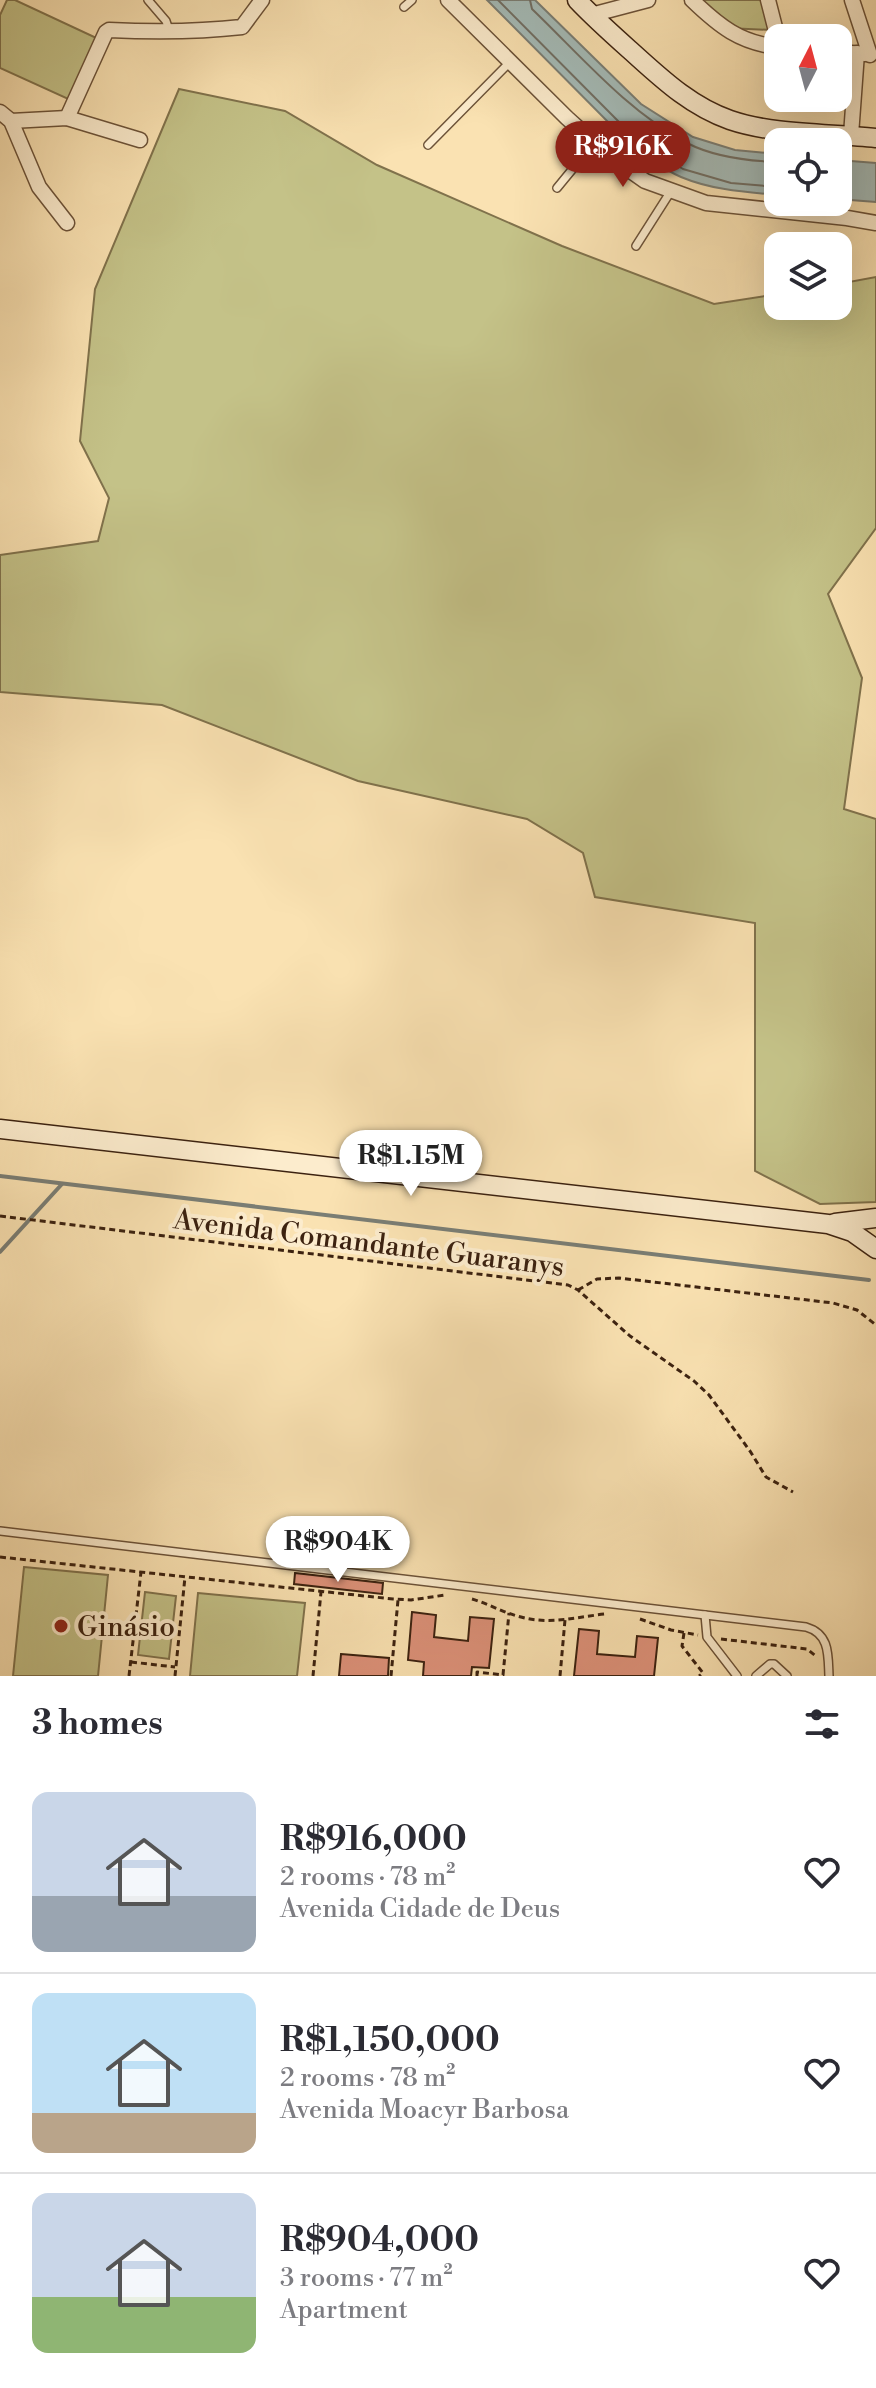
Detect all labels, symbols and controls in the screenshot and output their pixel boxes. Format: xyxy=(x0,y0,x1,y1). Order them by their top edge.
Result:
north arrow xyxy=(764,24,852,112)
map controls xyxy=(764,24,852,320)
pin: R$916K xyxy=(558,121,688,189)
button: locate xyxy=(764,128,852,216)
text: R$916K xyxy=(573,131,673,163)
button: layers xyxy=(764,232,852,320)
pin: R$1.15M xyxy=(337,1130,485,1198)
text: R$1.15M xyxy=(357,1140,465,1172)
street label: Avenida Comandante Guaranys xyxy=(171,1202,566,1285)
pin: R$904K xyxy=(273,1516,403,1584)
text: R$904K xyxy=(284,1526,392,1558)
place label: Ginásio xyxy=(77,1610,175,1645)
marker: Ginásio xyxy=(52,1617,70,1635)
icon: filters xyxy=(800,1702,844,1746)
text: 3 homes xyxy=(32,1703,163,1745)
text: R$916,000 xyxy=(280,1819,467,1861)
icon: home xyxy=(96,1824,192,1920)
icon: heart xyxy=(800,1850,844,1894)
text: 2 rooms · 78 m² xyxy=(280,1861,455,1893)
text: Avenida Cidade de Deus xyxy=(280,1893,560,1925)
text: R$1,150,000 xyxy=(280,2020,500,2062)
icon: home xyxy=(96,2025,192,2121)
icon: heart xyxy=(800,2051,844,2095)
text: 2 rooms · 78 m² xyxy=(280,2062,455,2094)
text: Avenida Moacyr Barbosa xyxy=(280,2094,569,2126)
text: R$904,000 xyxy=(280,2220,479,2262)
icon: home xyxy=(96,2225,192,2321)
icon: heart xyxy=(800,2251,844,2295)
text: 3 rooms · 77 m² xyxy=(280,2262,452,2294)
text: Apartment xyxy=(280,2294,408,2326)

